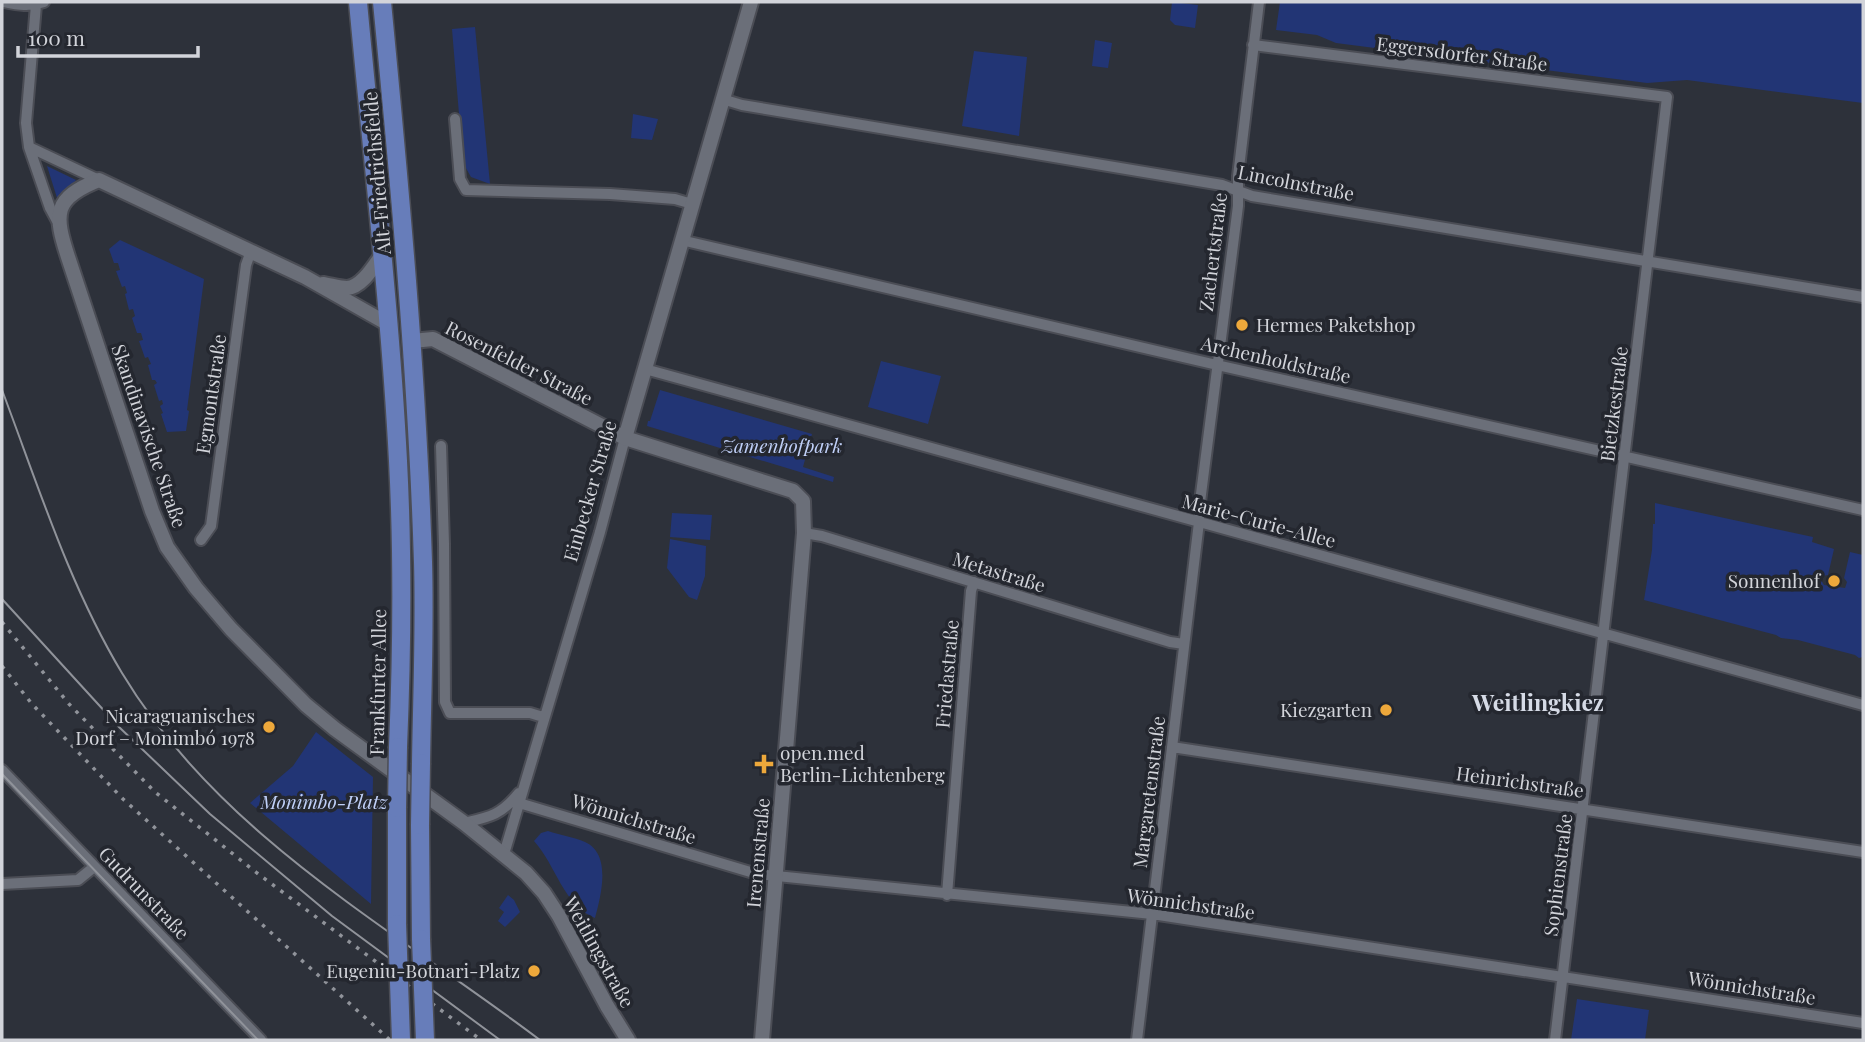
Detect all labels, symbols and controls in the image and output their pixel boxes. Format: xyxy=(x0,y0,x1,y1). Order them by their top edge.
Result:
scale bar xyxy=(18,14,198,58)
text: 100 m xyxy=(28,23,85,51)
street label: Eggersdorfer Straße xyxy=(1375,30,1549,76)
street label: Alt-Friedrichsfelde xyxy=(356,91,396,257)
street label: Lincolnstraße xyxy=(1236,158,1357,206)
street label: Zachertstraße xyxy=(1192,191,1232,313)
place label: Hermes Paketshop xyxy=(1256,311,1416,337)
street label: Rosenfelder Straße xyxy=(441,314,598,410)
marker: Hermes Paketshop xyxy=(1234,317,1250,333)
street label: Archenholdstraße xyxy=(1198,329,1354,389)
street label: Egmontstraße xyxy=(189,332,231,455)
street label: Skandinavische Straße xyxy=(106,341,194,531)
street label: Bietzkestraße xyxy=(1593,345,1633,463)
street label: Einbecker Straße xyxy=(556,417,622,564)
park label: Zamenhofpark xyxy=(721,432,842,458)
street label: Marie-Curie-Allee xyxy=(1180,487,1339,553)
street label: Metastraße xyxy=(950,545,1049,597)
place label: Sonnenhof xyxy=(1728,567,1822,593)
marker: Sonnenhof xyxy=(1826,573,1842,589)
street label: Frankfurter Allee xyxy=(363,608,391,756)
street label: Friedastraße xyxy=(928,619,964,729)
district label: Weitlingkiez xyxy=(1471,686,1604,717)
place label: Kiezgarten xyxy=(1280,696,1373,722)
place label: Nicaraguanisches Dorf – Monimbó 1978 xyxy=(75,702,255,750)
marker: Kiezgarten xyxy=(1378,702,1394,718)
street label: Margaretenstraße xyxy=(1126,714,1170,869)
marker: Nicaraguanisches Dorf – Monimbó 1978 xyxy=(261,719,277,735)
place label: open.med Berlin-Lichtenberg xyxy=(780,739,945,787)
marker: open.med Berlin-Lichtenberg xyxy=(754,754,774,774)
street label: Heinrichstraße xyxy=(1455,759,1586,803)
street label: Wönnichstraße xyxy=(568,786,700,849)
park label: Monimbo-Platz xyxy=(259,788,389,814)
street label: Irenenstraße xyxy=(739,797,775,909)
street label: Sophienstraße xyxy=(1537,812,1577,938)
street label: Gudrunstraße xyxy=(94,840,196,945)
street label: Wönnichstraße xyxy=(1125,881,1257,925)
street label: Weitlingstraße xyxy=(558,890,641,1012)
place label: Eugeniu-Botnari-Platz xyxy=(326,957,520,983)
marker: Eugeniu-Botnari-Platz xyxy=(526,963,542,979)
street label: Wönnichstraße xyxy=(1686,964,1818,1010)

